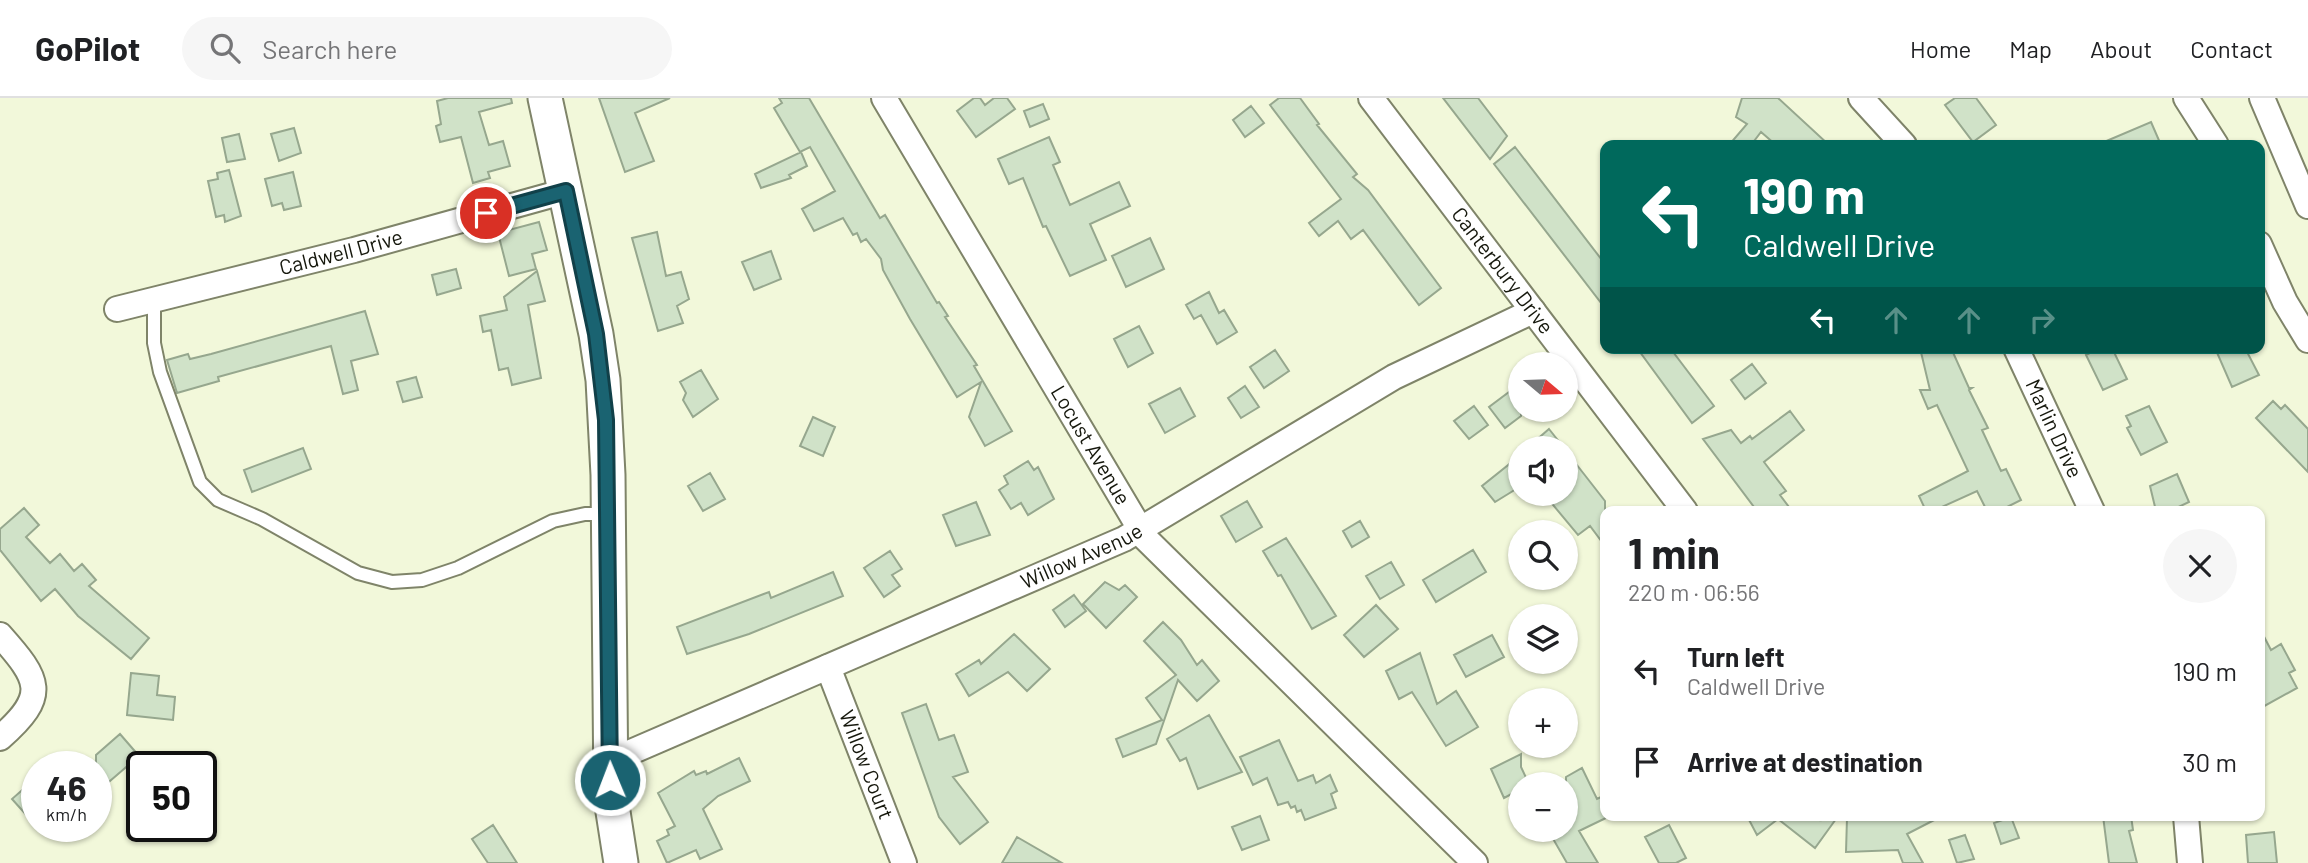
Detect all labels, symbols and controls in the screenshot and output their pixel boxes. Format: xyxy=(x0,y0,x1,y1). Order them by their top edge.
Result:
search box xyxy=(182,17,672,80)
text: GoPilot xyxy=(35,28,140,68)
icon: search xyxy=(206,29,244,67)
text: Search here xyxy=(262,33,397,64)
text: Home xyxy=(1910,34,1971,63)
text: Map xyxy=(2009,34,2052,63)
text: About xyxy=(2090,34,2152,63)
text: Contact xyxy=(2190,34,2273,63)
text: 190 m xyxy=(1743,165,1865,224)
icon: left xyxy=(1628,168,1719,259)
pin xyxy=(456,183,516,243)
icon: arrive xyxy=(467,194,505,232)
street label: Canterbury Drive xyxy=(1447,202,1560,338)
street label: Caldwell Drive xyxy=(276,223,405,279)
text: Caldwell Drive xyxy=(1743,225,1935,263)
icon: left xyxy=(1804,301,1842,339)
icon: ahead xyxy=(1877,301,1915,339)
icon: ahead xyxy=(1950,301,1988,339)
icon: right xyxy=(2023,301,2061,339)
north arrow xyxy=(1508,352,1578,422)
map controls xyxy=(1508,352,1578,842)
street label: Marlin Drive xyxy=(2021,375,2089,481)
street label: Locust Avenue xyxy=(1047,380,1137,509)
button: sound xyxy=(1508,436,1578,506)
street label: Willow Avenue xyxy=(1016,517,1146,593)
button: search xyxy=(1508,520,1578,590)
text: 1 min xyxy=(1628,527,1720,577)
button: close xyxy=(2163,529,2237,603)
text: 220 m · 06:56 xyxy=(1628,578,1760,606)
button: layers xyxy=(1508,604,1578,674)
text: Turn left xyxy=(1687,641,1785,672)
icon: left xyxy=(1628,652,1666,690)
text: 190 m xyxy=(2173,655,2237,686)
text: Caldwell Drive xyxy=(1687,672,1825,700)
button: + xyxy=(1508,688,1578,758)
street label: Willow Court xyxy=(835,706,900,822)
position arrow xyxy=(573,743,647,817)
icon: arrive xyxy=(1628,743,1666,781)
text: Arrive at destination xyxy=(1687,746,1923,777)
text: 30 m xyxy=(2182,746,2237,777)
speed limit sign: 50 xyxy=(126,751,217,842)
text: 46 xyxy=(47,766,86,808)
button: − xyxy=(1508,772,1578,842)
text: km/h xyxy=(46,803,87,825)

